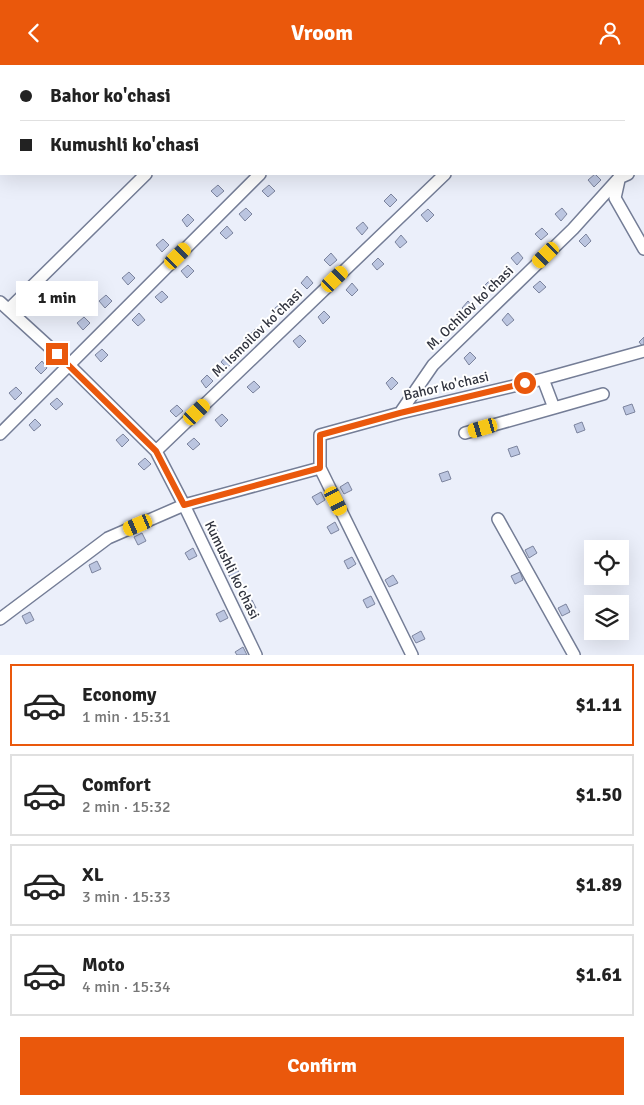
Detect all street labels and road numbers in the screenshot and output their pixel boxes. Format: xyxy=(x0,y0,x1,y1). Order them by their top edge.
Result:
street label: M. Ochilov ko'chasi xyxy=(423,262,517,354)
street label: M. Ismoilov ko'chasi xyxy=(208,285,306,381)
street label: Bahor ko'chasi xyxy=(402,368,490,404)
street label: Kumushli ko'chasi xyxy=(201,518,263,622)

